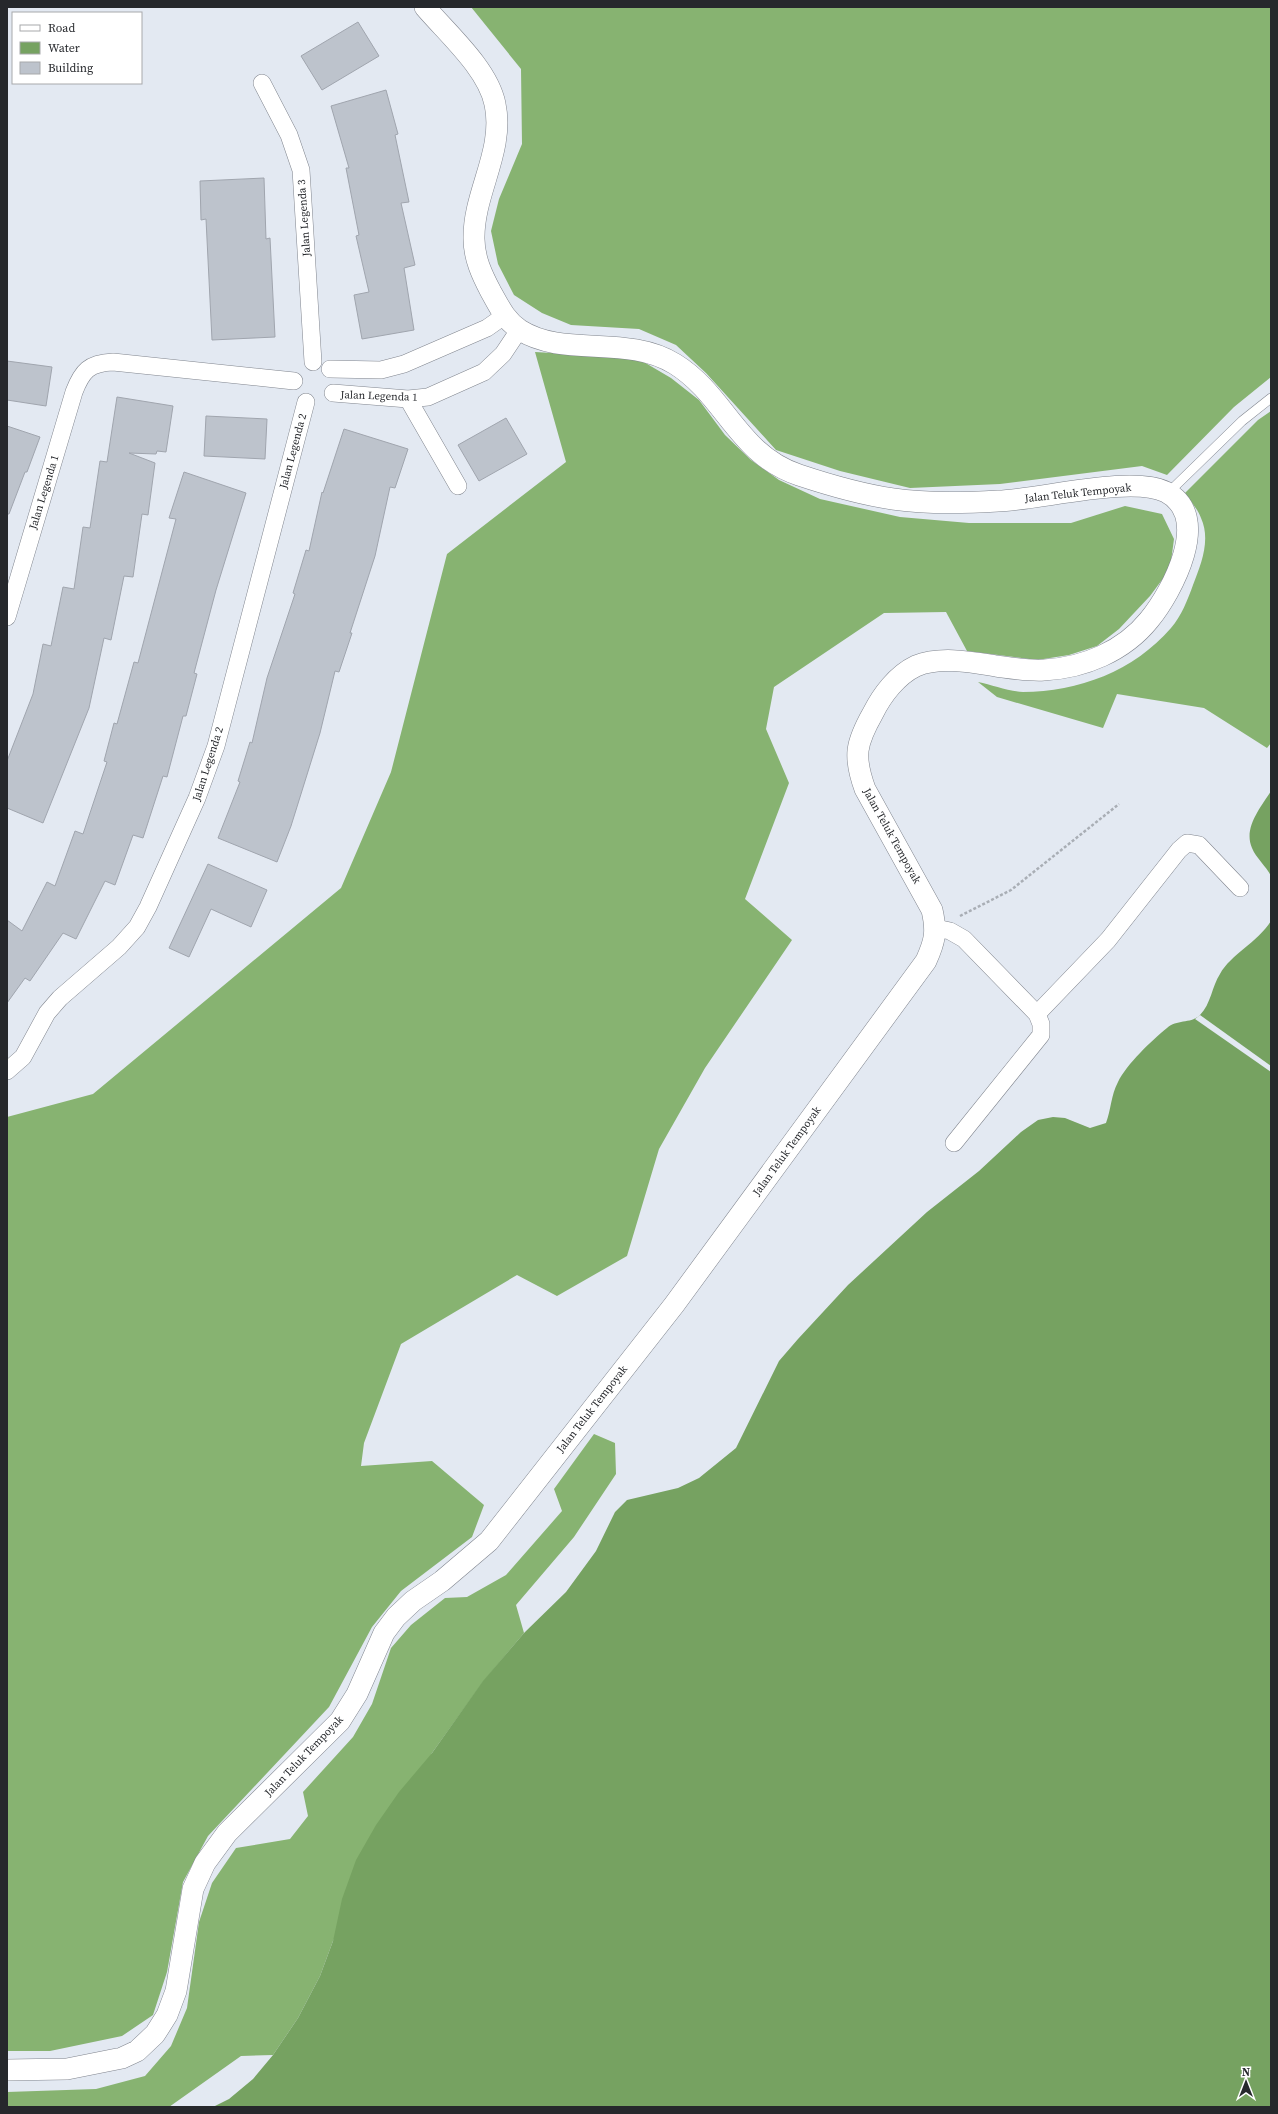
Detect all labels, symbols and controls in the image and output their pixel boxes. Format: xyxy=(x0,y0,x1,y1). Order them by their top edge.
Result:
legend xyxy=(12,12,142,84)
text: Road xyxy=(48,20,75,36)
text: Water xyxy=(48,40,80,56)
text: Building xyxy=(48,60,93,76)
street label: Jalan Legenda 3 xyxy=(294,178,314,258)
street label: Jalan Legenda 1 xyxy=(339,387,418,405)
street label: Jalan Legenda 2 xyxy=(276,411,310,491)
street label: Jalan Legenda 1 xyxy=(25,453,62,532)
street label: Jalan Teluk Tempoyak xyxy=(1023,480,1133,506)
street label: Jalan Legenda 2 xyxy=(189,725,227,804)
street label: Jalan Teluk Tempoyak xyxy=(859,785,925,887)
street label: Jalan Teluk Tempoyak xyxy=(749,1102,825,1200)
street label: Jalan Teluk Tempoyak xyxy=(553,1361,631,1457)
street label: Jalan Teluk Tempoyak xyxy=(261,1712,347,1800)
north arrow xyxy=(1226,2062,1266,2102)
text: N xyxy=(1242,2065,1250,2080)

